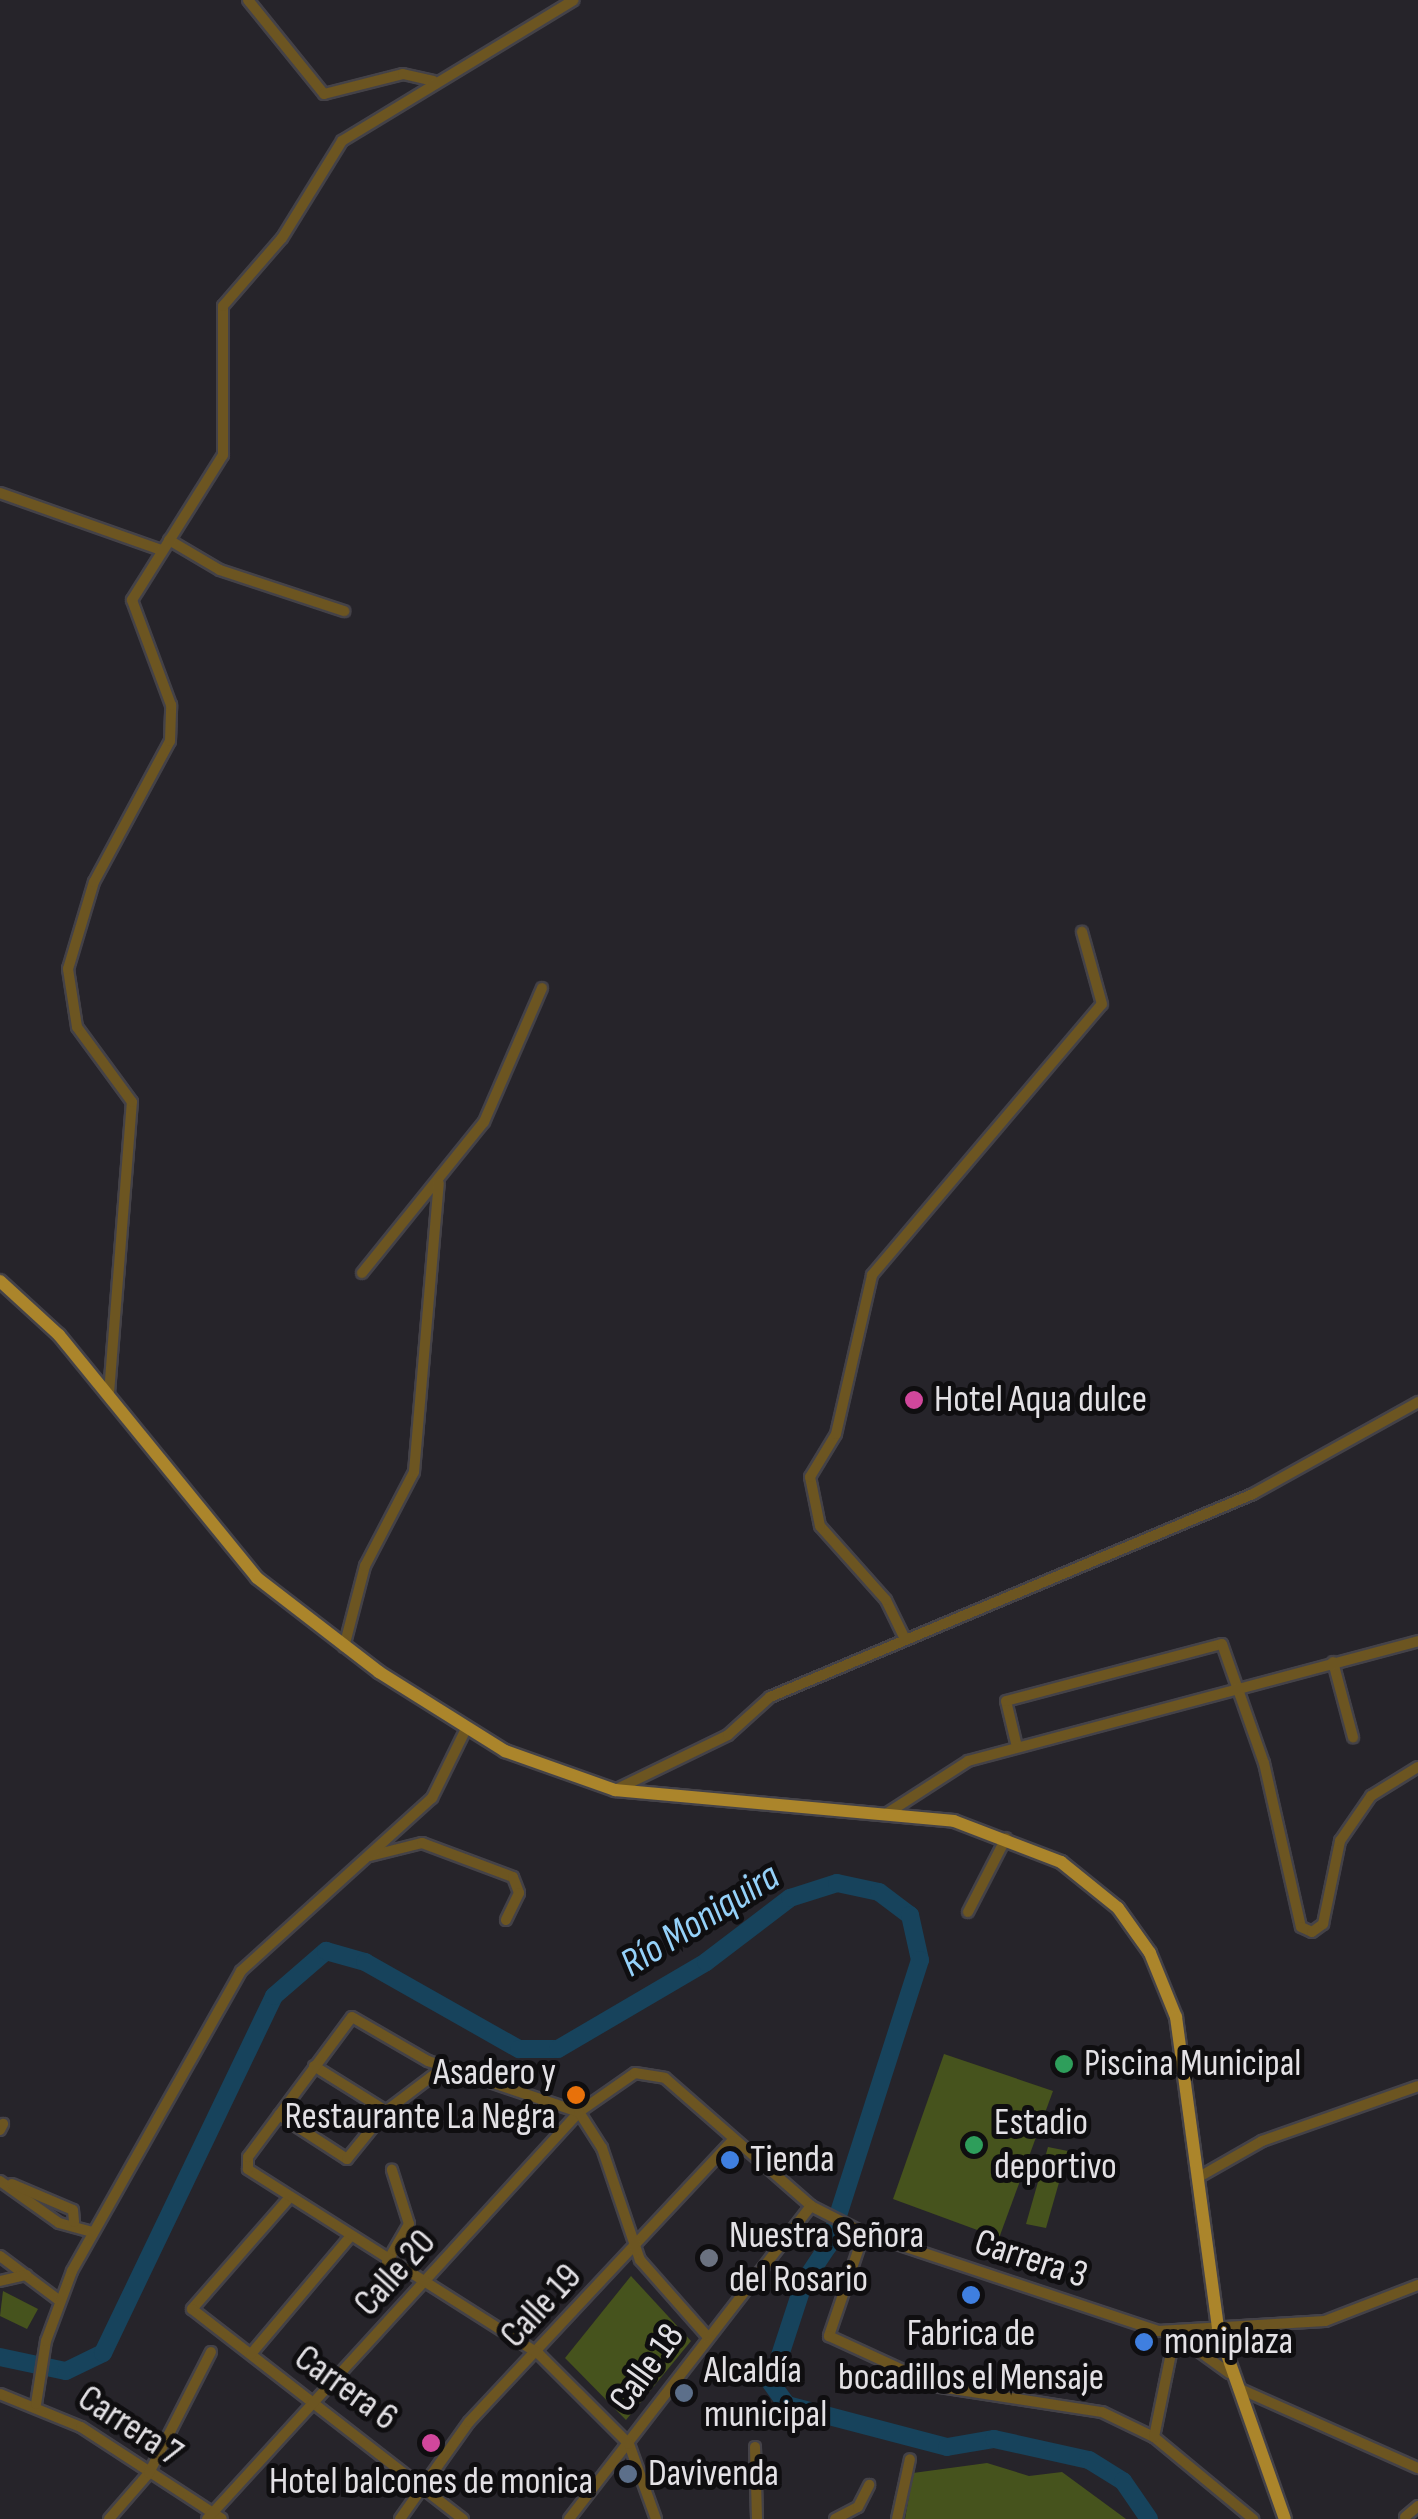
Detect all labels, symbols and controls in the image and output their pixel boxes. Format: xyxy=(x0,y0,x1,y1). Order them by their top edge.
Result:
place label: Hotel Aqua dulce xyxy=(934,1377,1147,1423)
marker: Hotel Aqua dulce xyxy=(903,1389,925,1411)
water label: Río Moniquira xyxy=(612,1852,788,1988)
place label: Piscina Municipal xyxy=(1084,2041,1301,2087)
place label: Asadero y Restaurante La Negra xyxy=(285,2050,556,2140)
marker: Piscina Municipal xyxy=(1053,2053,1075,2075)
marker: Asadero y Restaurante La Negra xyxy=(565,2084,587,2106)
place label: Estadio deportivo xyxy=(994,2100,1117,2190)
marker: Estadio deportivo xyxy=(963,2134,985,2156)
place label: Tienda xyxy=(750,2137,835,2183)
marker: Tienda xyxy=(719,2149,741,2171)
place label: Nuestra Señora del Rosario xyxy=(729,2213,924,2302)
street label: Carrera 3 xyxy=(969,2219,1093,2299)
street label: Calle 20 xyxy=(344,2220,446,2326)
marker: Nuestra Señora del Rosario xyxy=(698,2247,720,2269)
street label: Calle 19 xyxy=(491,2255,591,2357)
marker: Fabrica de bocadillos el Mensaje xyxy=(960,2284,982,2306)
place label: Fabrica de bocadillos el Mensaje xyxy=(838,2311,1104,2400)
street label: Calle 18 xyxy=(600,2315,694,2421)
place label: moniplaza xyxy=(1164,2319,1293,2365)
marker: moniplaza xyxy=(1133,2331,1155,2353)
street label: Carrera 6 xyxy=(285,2335,407,2441)
place label: Alcaldía municipal xyxy=(704,2348,827,2438)
street label: Carrera 7 xyxy=(69,2376,191,2476)
marker: Alcaldía municipal xyxy=(673,2382,695,2404)
marker: Hotel balcones de monica xyxy=(420,2432,442,2454)
place label: Davivenda xyxy=(648,2451,779,2497)
place label: Hotel balcones de monica xyxy=(269,2459,593,2505)
marker: Davivenda xyxy=(617,2463,639,2485)

